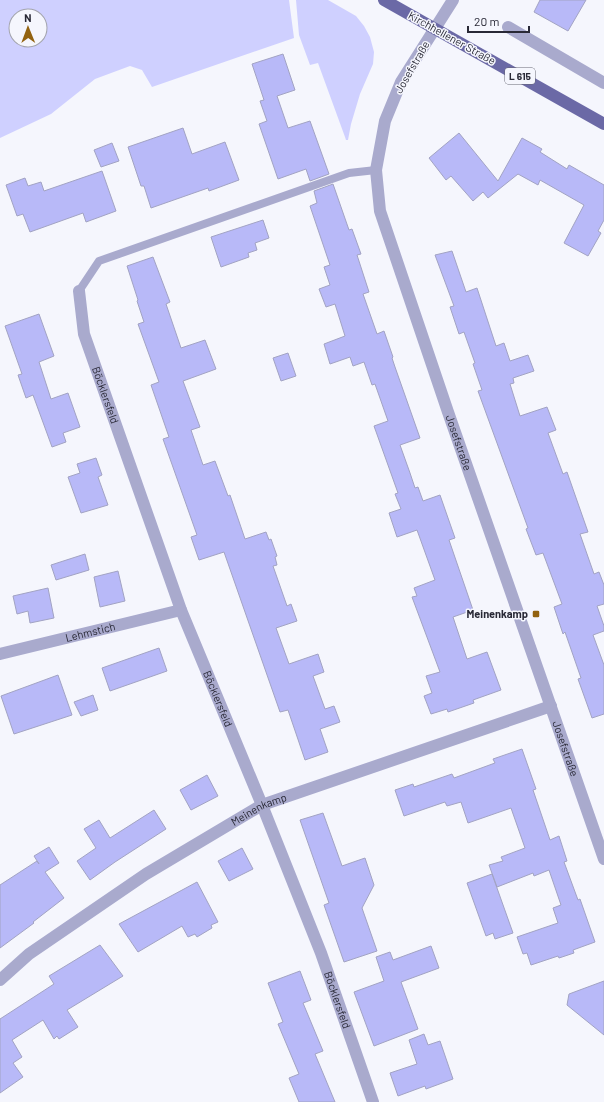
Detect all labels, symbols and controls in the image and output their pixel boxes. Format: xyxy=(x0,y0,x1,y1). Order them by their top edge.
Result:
north arrow xyxy=(8,8,48,48)
street label: Kirchhellener Straße xyxy=(406,8,498,67)
scale bar xyxy=(468,8,529,34)
text: N xyxy=(24,11,32,24)
text: 20 m xyxy=(474,14,500,28)
street label: Josefstraße xyxy=(391,38,432,95)
road number: L 615 xyxy=(505,68,535,84)
street label: Böcklersfeld xyxy=(90,365,122,425)
street label: Josefstraße xyxy=(443,413,475,472)
place label: Meinenkamp xyxy=(466,607,528,620)
marker: Meinenkamp xyxy=(531,609,541,619)
street label: Lehmstich xyxy=(64,619,117,644)
street label: Böcklersfeld xyxy=(201,669,236,729)
street label: Josefstraße xyxy=(550,719,582,778)
street label: Meinenkamp xyxy=(228,790,288,828)
street label: Böcklersfeld xyxy=(322,969,354,1030)

